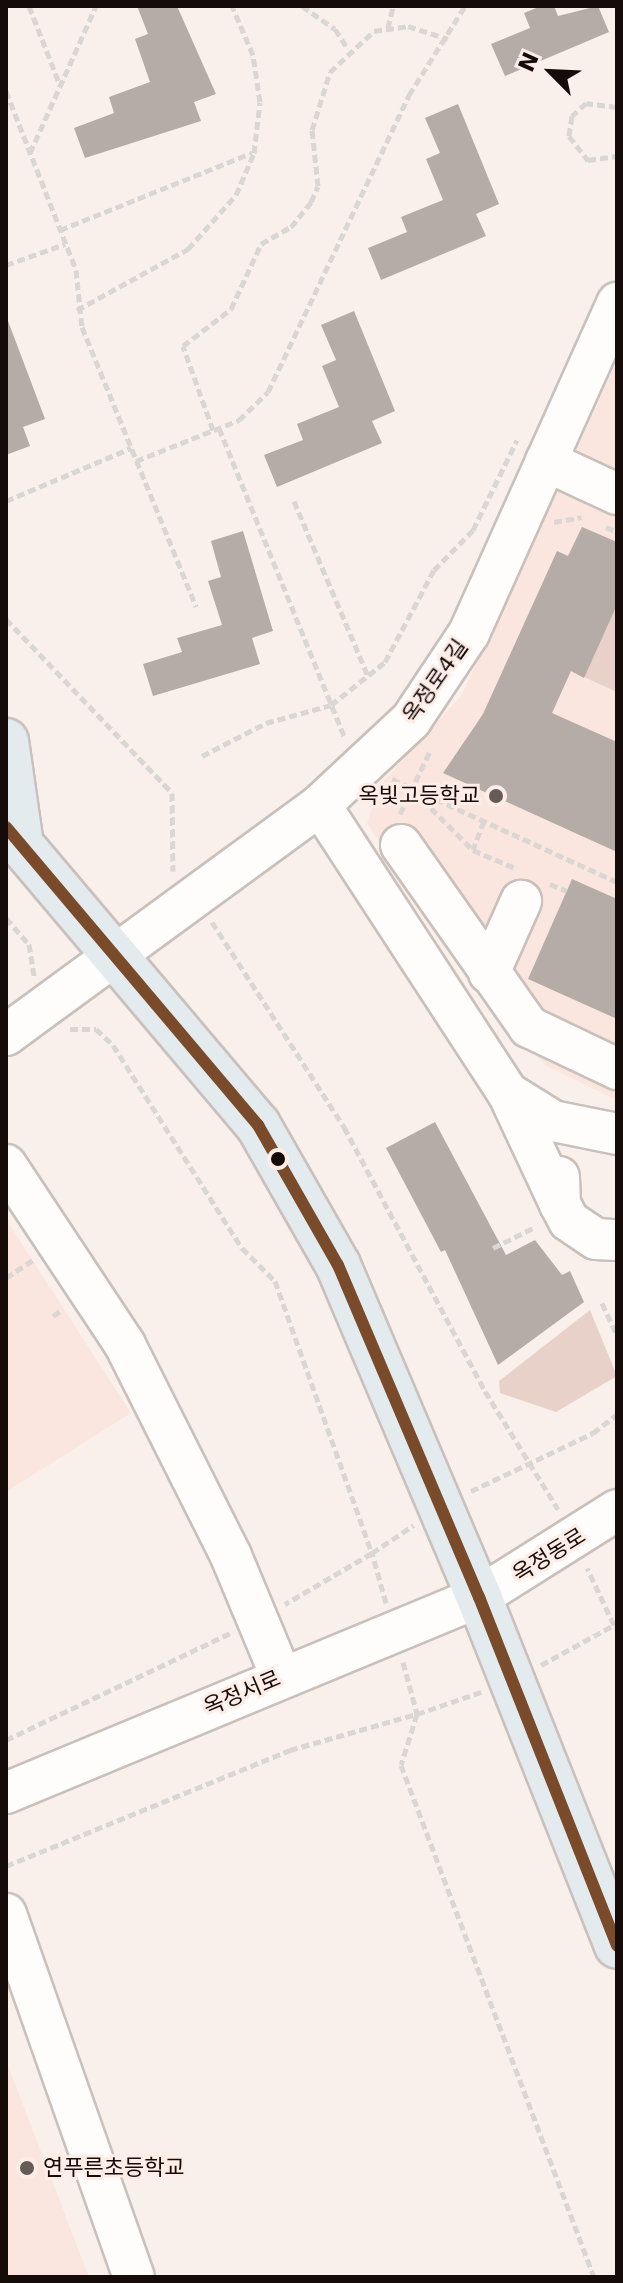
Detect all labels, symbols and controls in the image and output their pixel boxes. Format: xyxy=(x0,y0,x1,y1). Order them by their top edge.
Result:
north arrow xyxy=(511,32,591,112)
text: N xyxy=(513,49,544,76)
street label: 옥정로4길 xyxy=(397,635,473,727)
place label: 옥빛고등학교 xyxy=(359,783,480,809)
marker: 옥빛고등학교 xyxy=(487,787,505,805)
unlabelled marker xyxy=(270,1151,286,1167)
street label: 옥정동로 xyxy=(508,1522,590,1588)
street label: 옥정서로 xyxy=(200,1665,284,1721)
place label: 연푸른초등학교 xyxy=(43,2155,185,2181)
marker: 연푸른초등학교 xyxy=(18,2159,36,2177)

